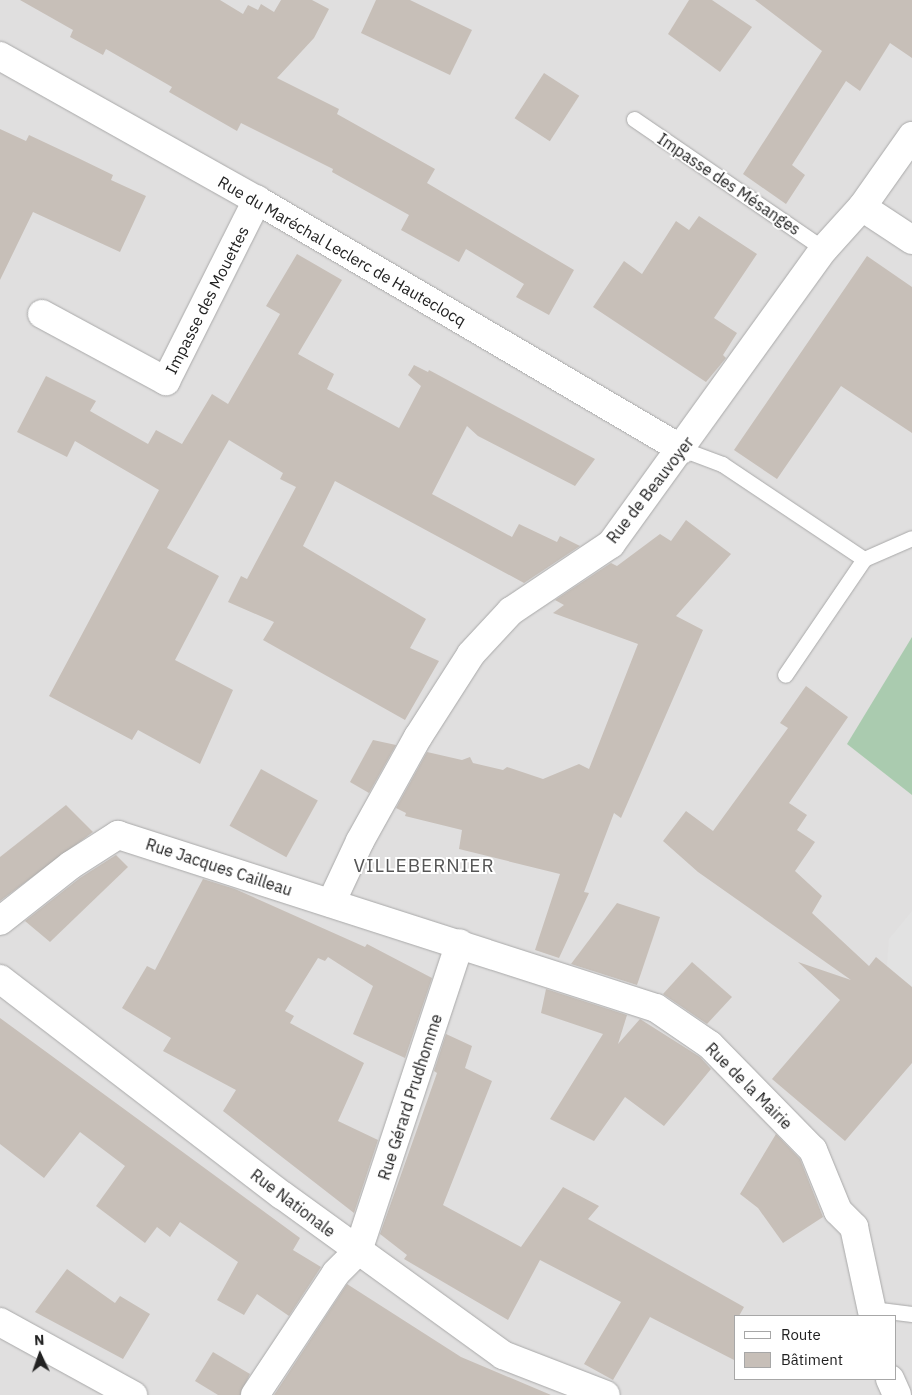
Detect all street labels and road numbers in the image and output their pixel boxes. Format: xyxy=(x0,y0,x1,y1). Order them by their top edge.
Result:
street label: Impasse des Mésanges xyxy=(654,129,804,239)
street label: Rue du Maréchal Leclerc de Hauteclocq xyxy=(215,172,469,330)
street label: Impasse des Mouettes xyxy=(161,223,253,377)
street label: Rue de Beauvoyer xyxy=(602,433,698,547)
street label: Rue Jacques Cailleau xyxy=(143,834,295,900)
street label: Rue Gérard Prudhomme xyxy=(374,1012,446,1182)
street label: Rue de la Mairie xyxy=(702,1039,796,1133)
street label: Rue Nationale xyxy=(247,1165,339,1241)

